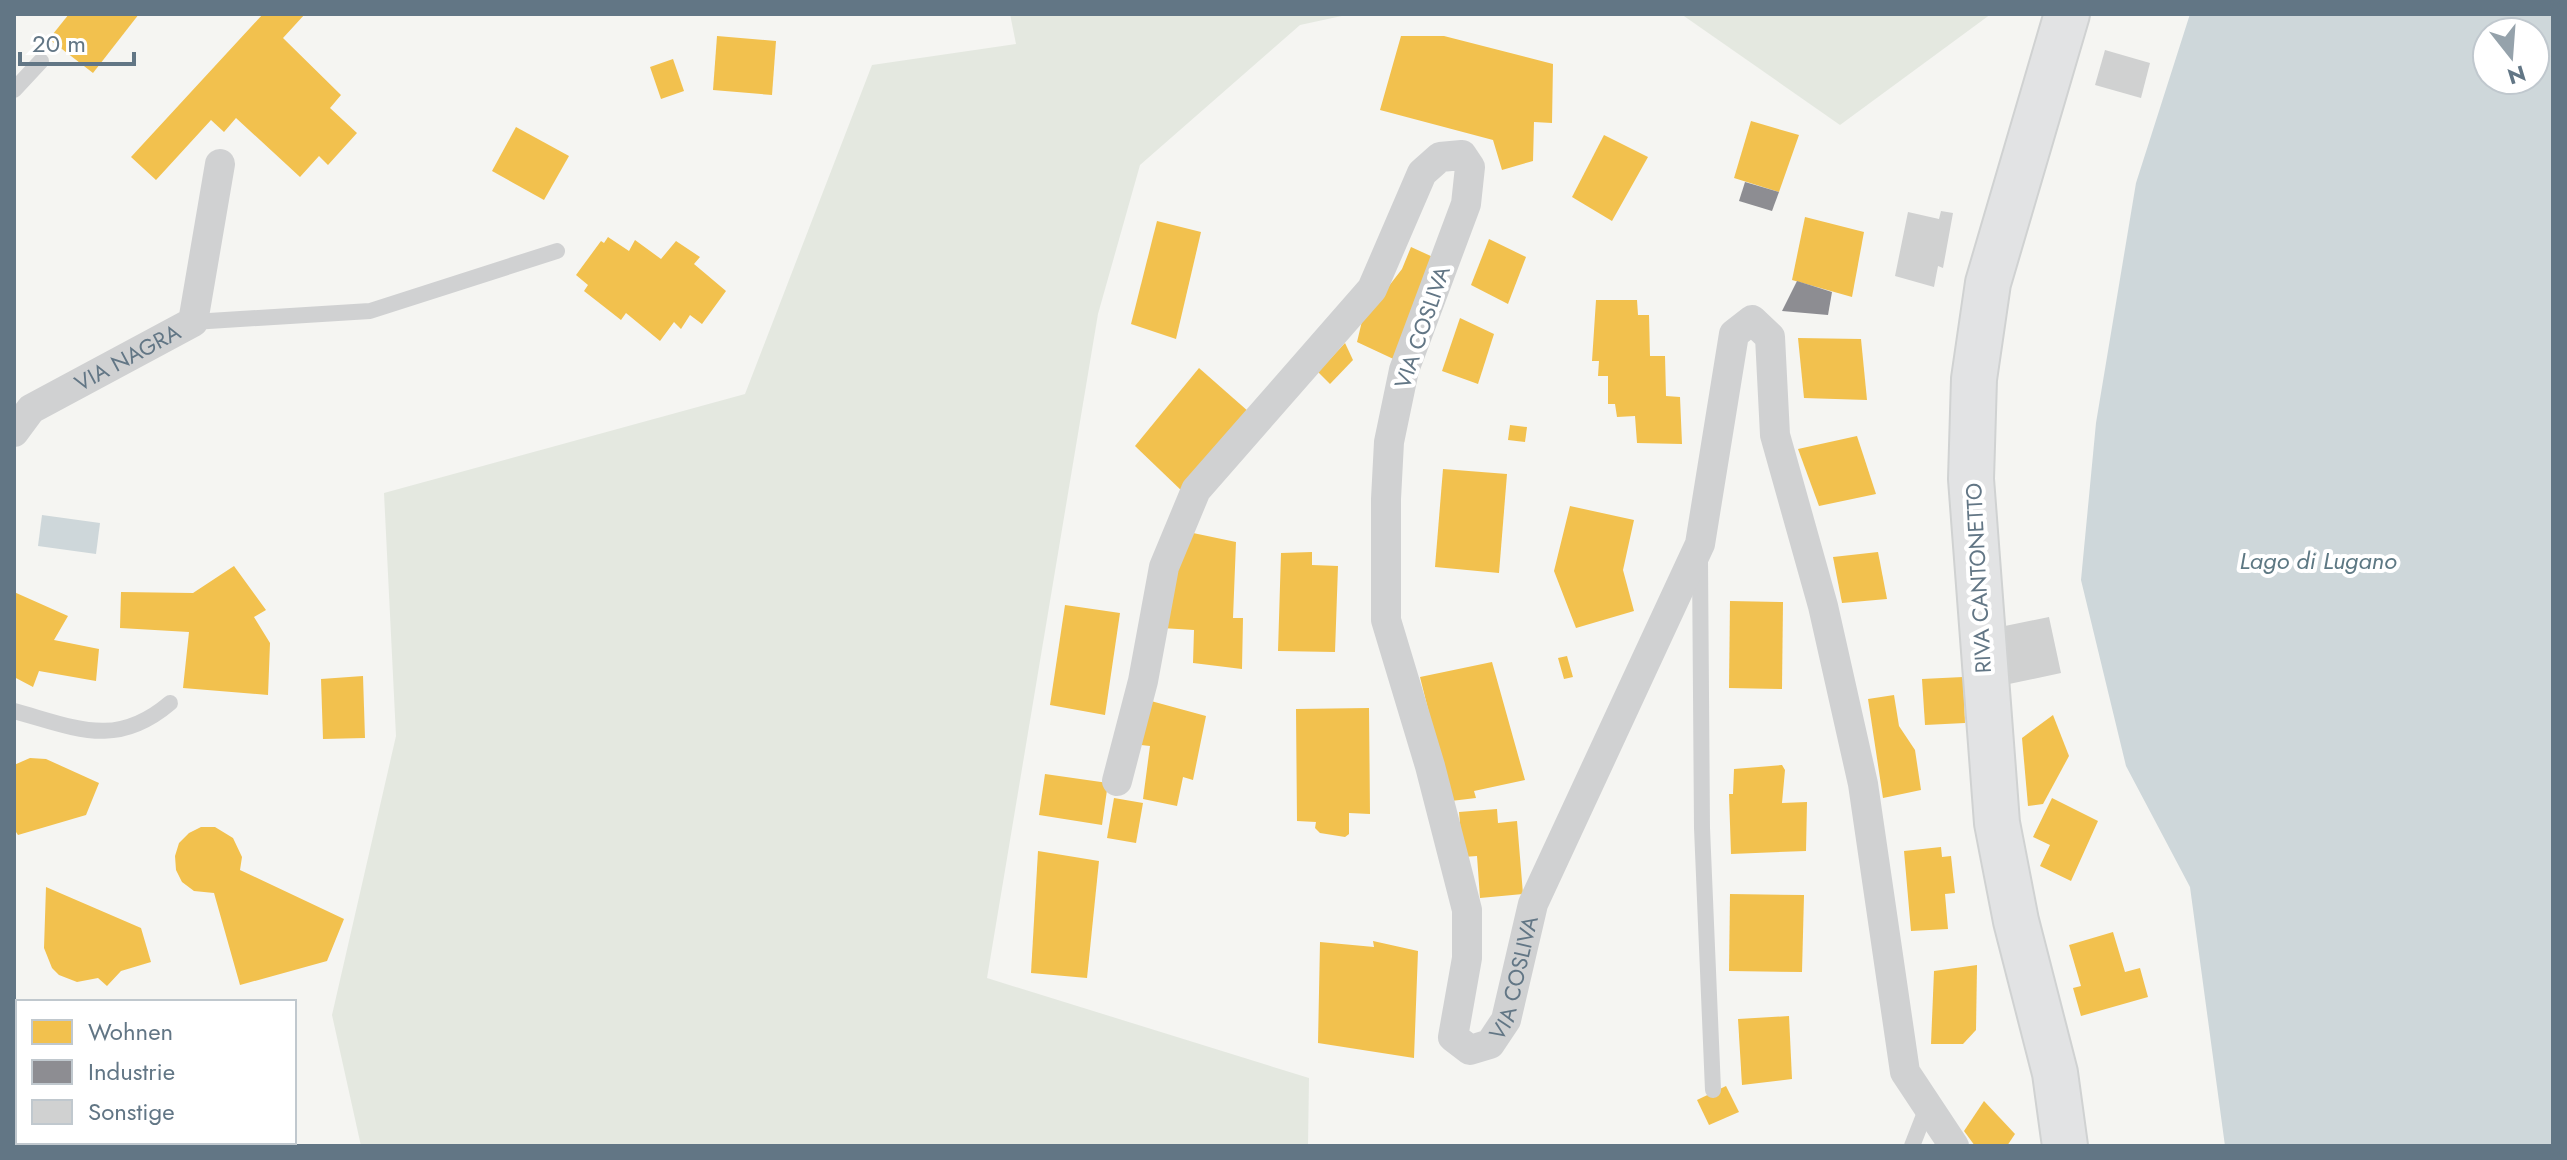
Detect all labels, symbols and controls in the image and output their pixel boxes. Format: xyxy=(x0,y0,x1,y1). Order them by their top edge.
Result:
scale bar xyxy=(20,16,134,66)
north arrow xyxy=(2471,16,2551,96)
text: 20 m xyxy=(32,26,86,61)
text: N xyxy=(2504,57,2530,93)
street label: VIA COSLIVA xyxy=(1386,261,1458,393)
street label: VIA NAGRA xyxy=(69,315,186,399)
street label: RIVA CANTONETTO xyxy=(1957,482,1999,674)
water label: Lago di Lugano xyxy=(2239,543,2397,578)
street label: VIA COSLIVA xyxy=(1481,912,1546,1046)
legend xyxy=(16,1000,296,1144)
text: Wohnen xyxy=(88,1014,173,1049)
text: Industrie xyxy=(88,1054,175,1089)
text: Sonstige xyxy=(88,1094,175,1129)

